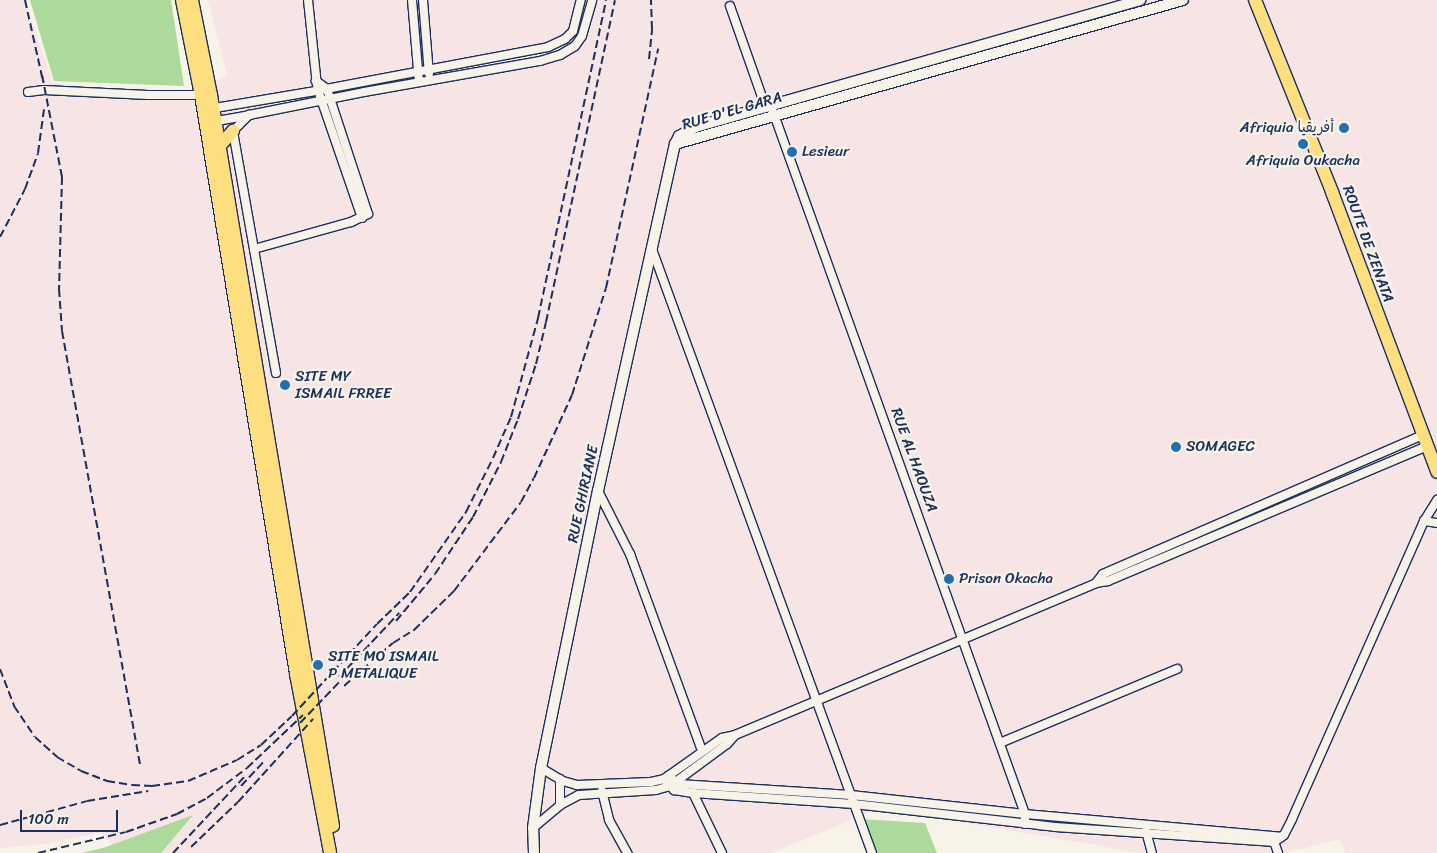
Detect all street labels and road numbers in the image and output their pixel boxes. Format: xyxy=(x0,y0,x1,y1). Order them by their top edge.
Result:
street label: RUE D'EL GARA xyxy=(680,88,784,134)
street label: ROUTE DE ZENATA xyxy=(1339,184,1397,304)
street label: RUE AL HAOUZA xyxy=(887,405,941,515)
street label: RUE GHIRIANE xyxy=(564,444,602,544)

